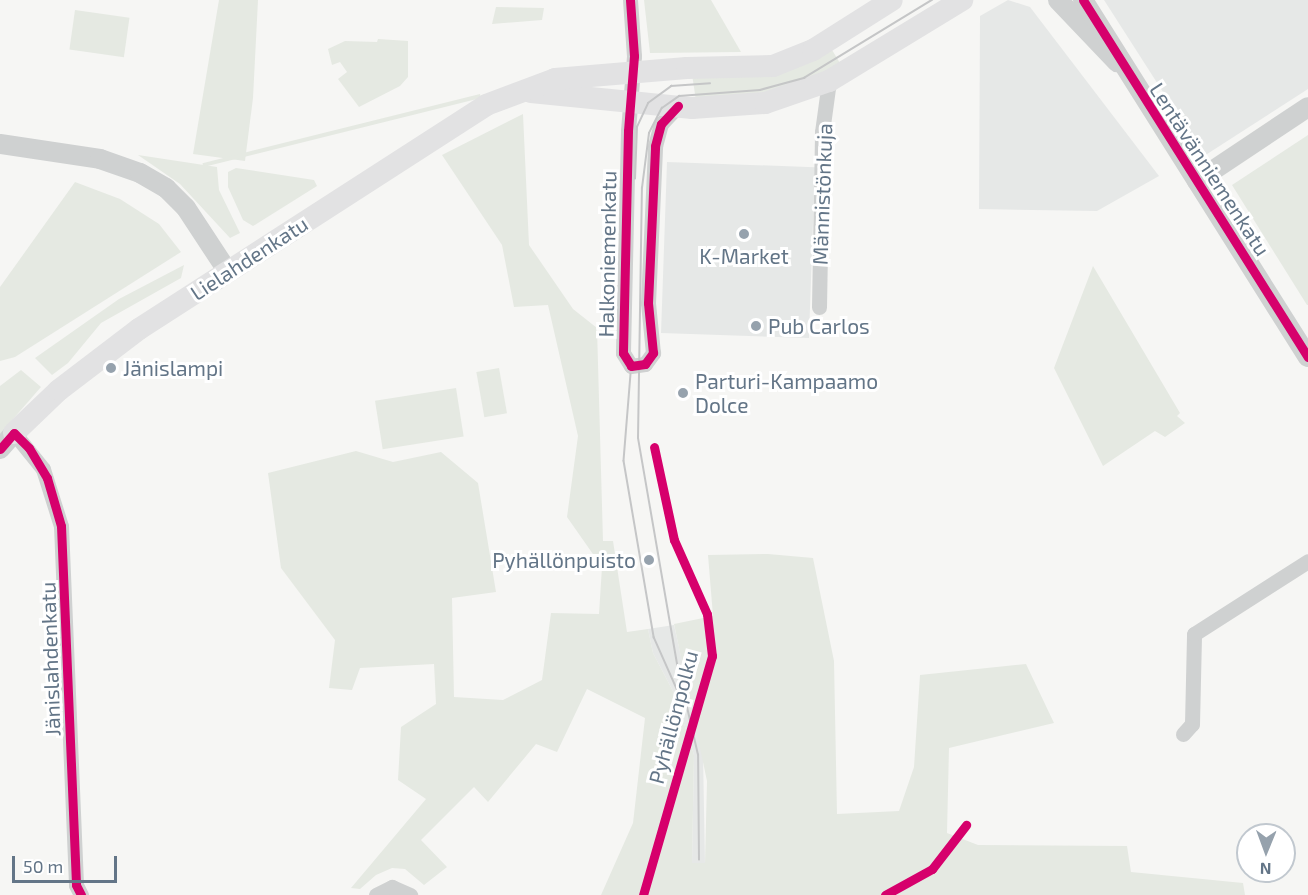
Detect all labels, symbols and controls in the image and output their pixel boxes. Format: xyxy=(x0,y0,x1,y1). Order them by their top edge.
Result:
street label: Lentävänniemenkatu xyxy=(1145,78,1275,260)
street label: Männistönkuja xyxy=(807,123,837,265)
street label: Halkoniemenkatu xyxy=(593,170,621,338)
street label: Lielahdenkatu xyxy=(186,211,312,305)
marker: K-Market xyxy=(737,227,751,241)
place label: K-Market xyxy=(699,243,789,269)
place label: Pub Carlos xyxy=(768,313,870,339)
marker: Pub Carlos xyxy=(749,319,763,333)
place label: Jänislampi xyxy=(123,355,223,381)
marker: Jänislampi xyxy=(104,361,118,375)
place label: Parturi-Kampaamo Dolce xyxy=(695,368,878,418)
marker: Parturi-Kampaamo Dolce xyxy=(676,386,690,400)
place label: Pyhällönpuisto xyxy=(492,547,636,573)
marker: Pyhällönpuisto xyxy=(640,551,658,569)
street label: Jänislahdenkatu xyxy=(35,581,65,737)
street label: Pyhällönpolku xyxy=(643,648,703,786)
north arrow xyxy=(1236,823,1296,883)
scale bar xyxy=(15,844,120,882)
text: 50 m xyxy=(23,855,63,877)
text: N xyxy=(1260,860,1272,879)

